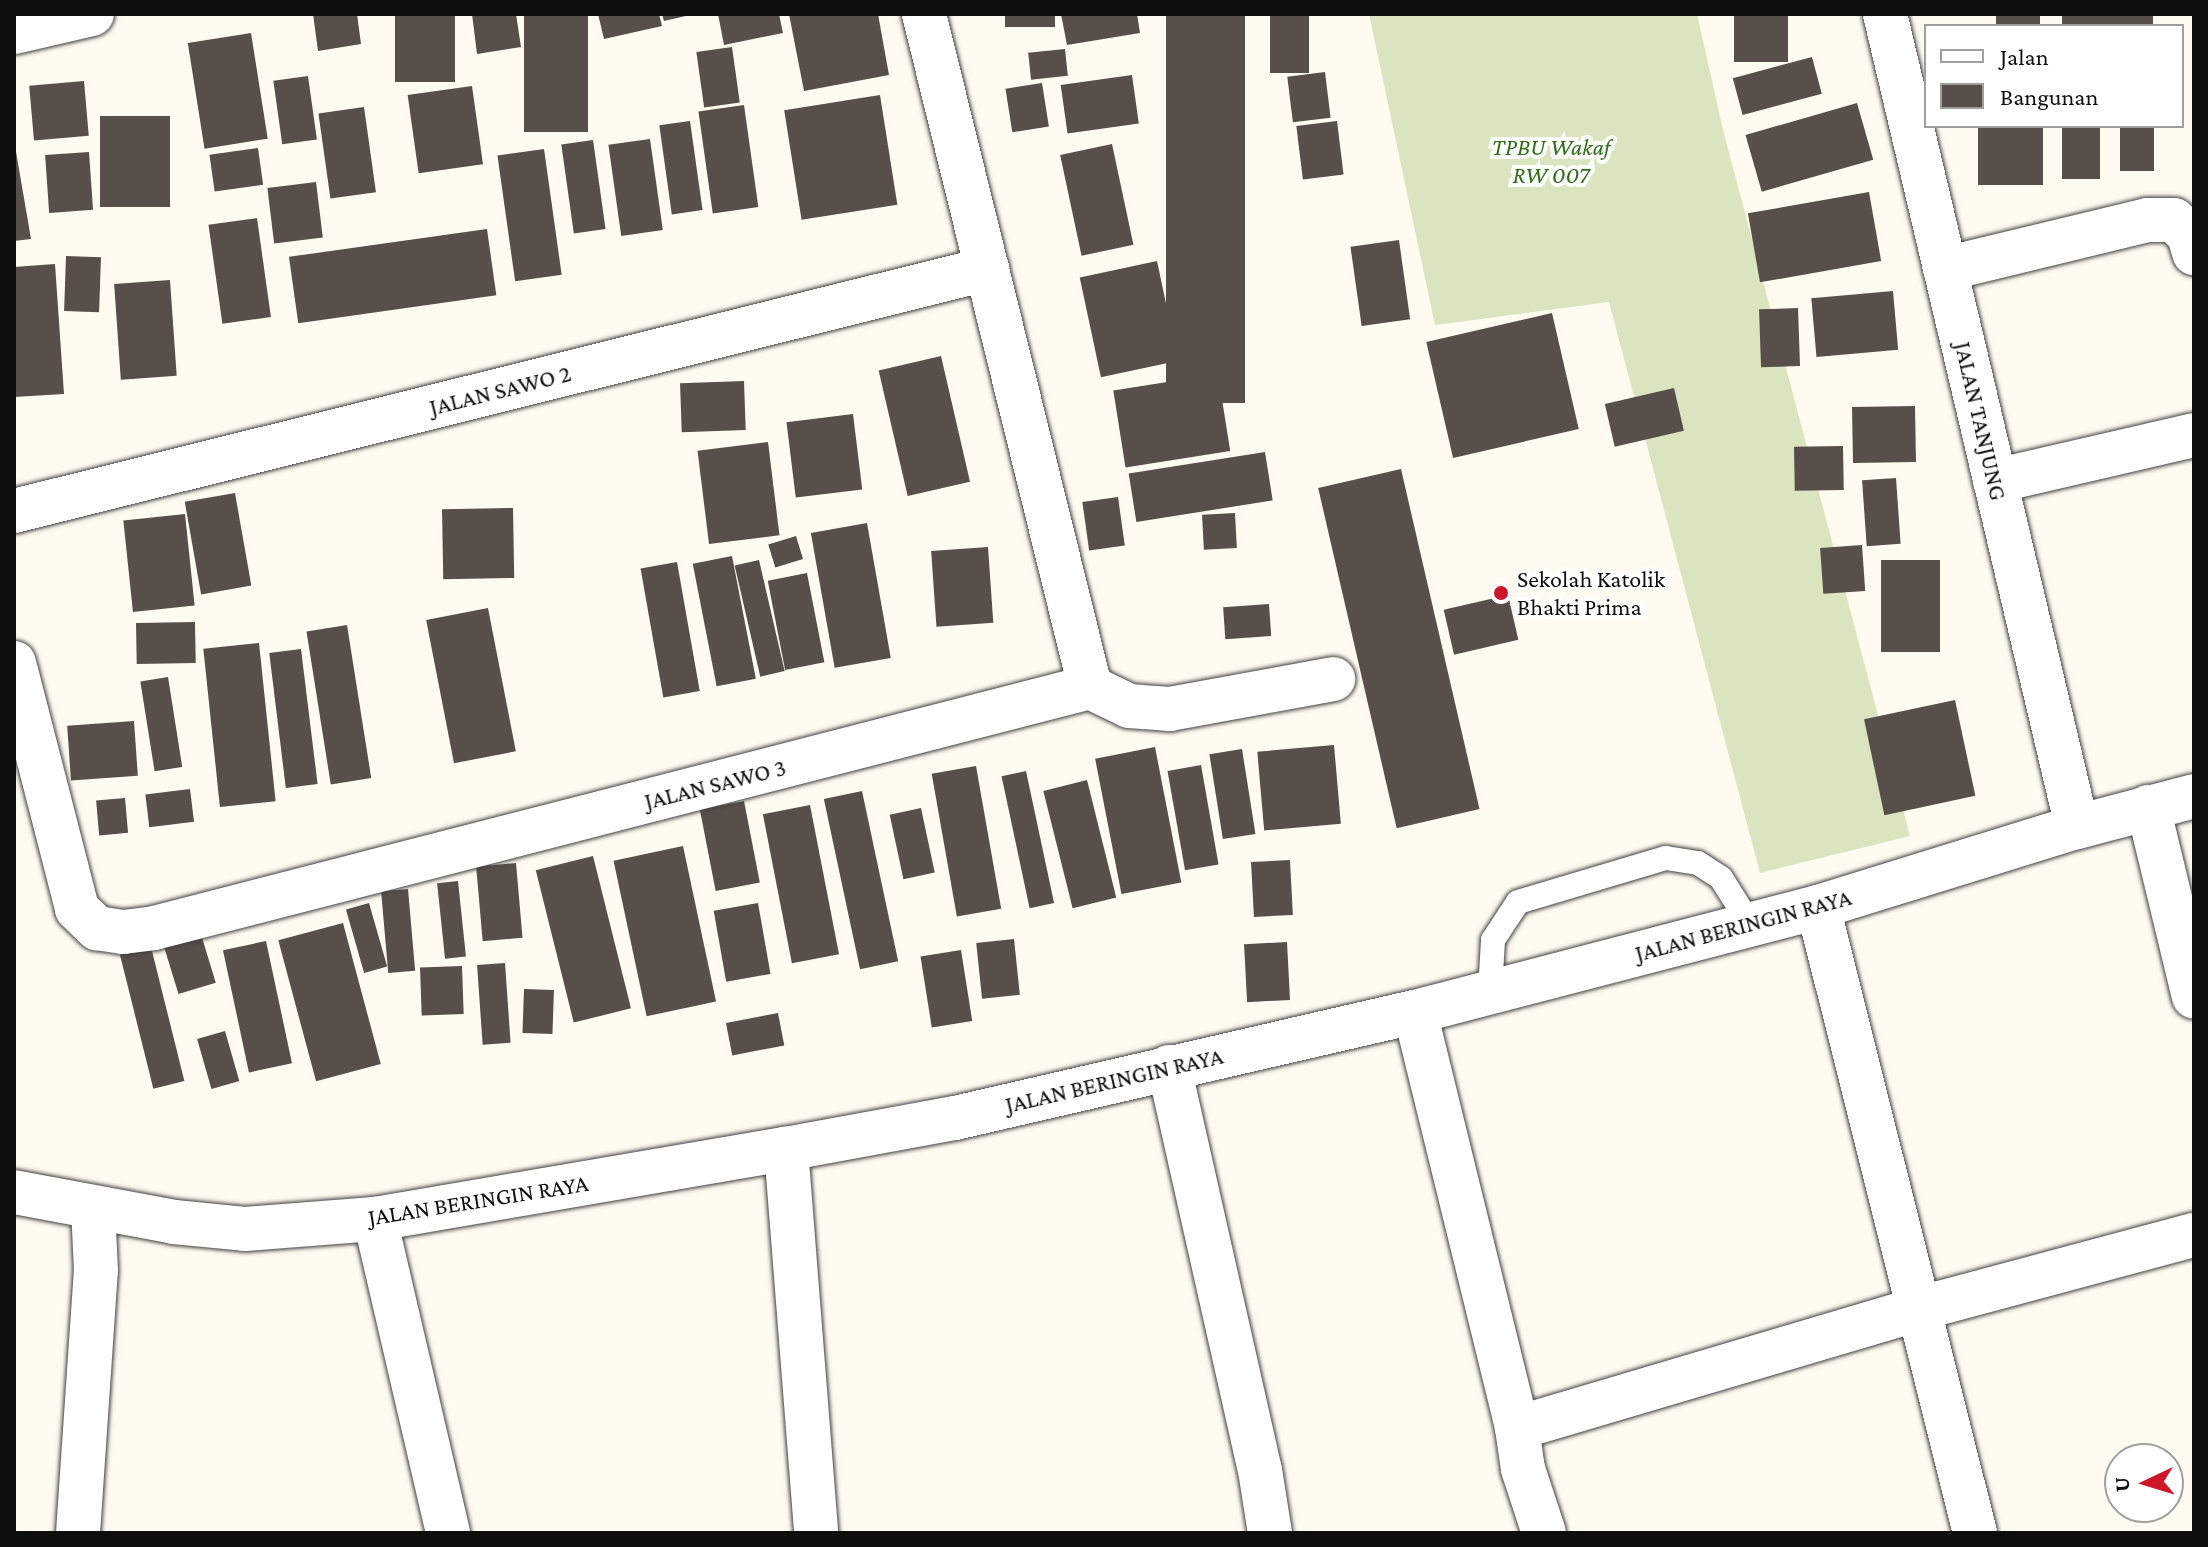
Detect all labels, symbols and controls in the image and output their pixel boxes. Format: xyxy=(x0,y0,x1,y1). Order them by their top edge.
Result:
legend xyxy=(1924,24,2184,128)
text: Jalan xyxy=(2000,43,2049,70)
text: Bangunan xyxy=(2000,83,2098,110)
park label: TPBU Wakaf RW 007 xyxy=(1492,133,1610,189)
street label: JALAN TANJUNG xyxy=(1949,339,2013,503)
street label: JALAN SAWO 2 xyxy=(426,359,574,421)
place label: Sekolah Katolik Bhakti Prima xyxy=(1517,565,1665,621)
marker: Sekolah Katolik Bhakti Prima xyxy=(1492,584,1510,602)
street label: JALAN SAWO 3 xyxy=(641,753,789,815)
street label: JALAN BERINGIN RAYA xyxy=(1632,882,1854,968)
street label: JALAN BERINGIN RAYA xyxy=(1002,1041,1226,1119)
street label: JALAN BERINGIN RAYA xyxy=(366,1168,590,1232)
north arrow xyxy=(2104,1443,2184,1523)
text: U xyxy=(2109,1476,2135,1493)

